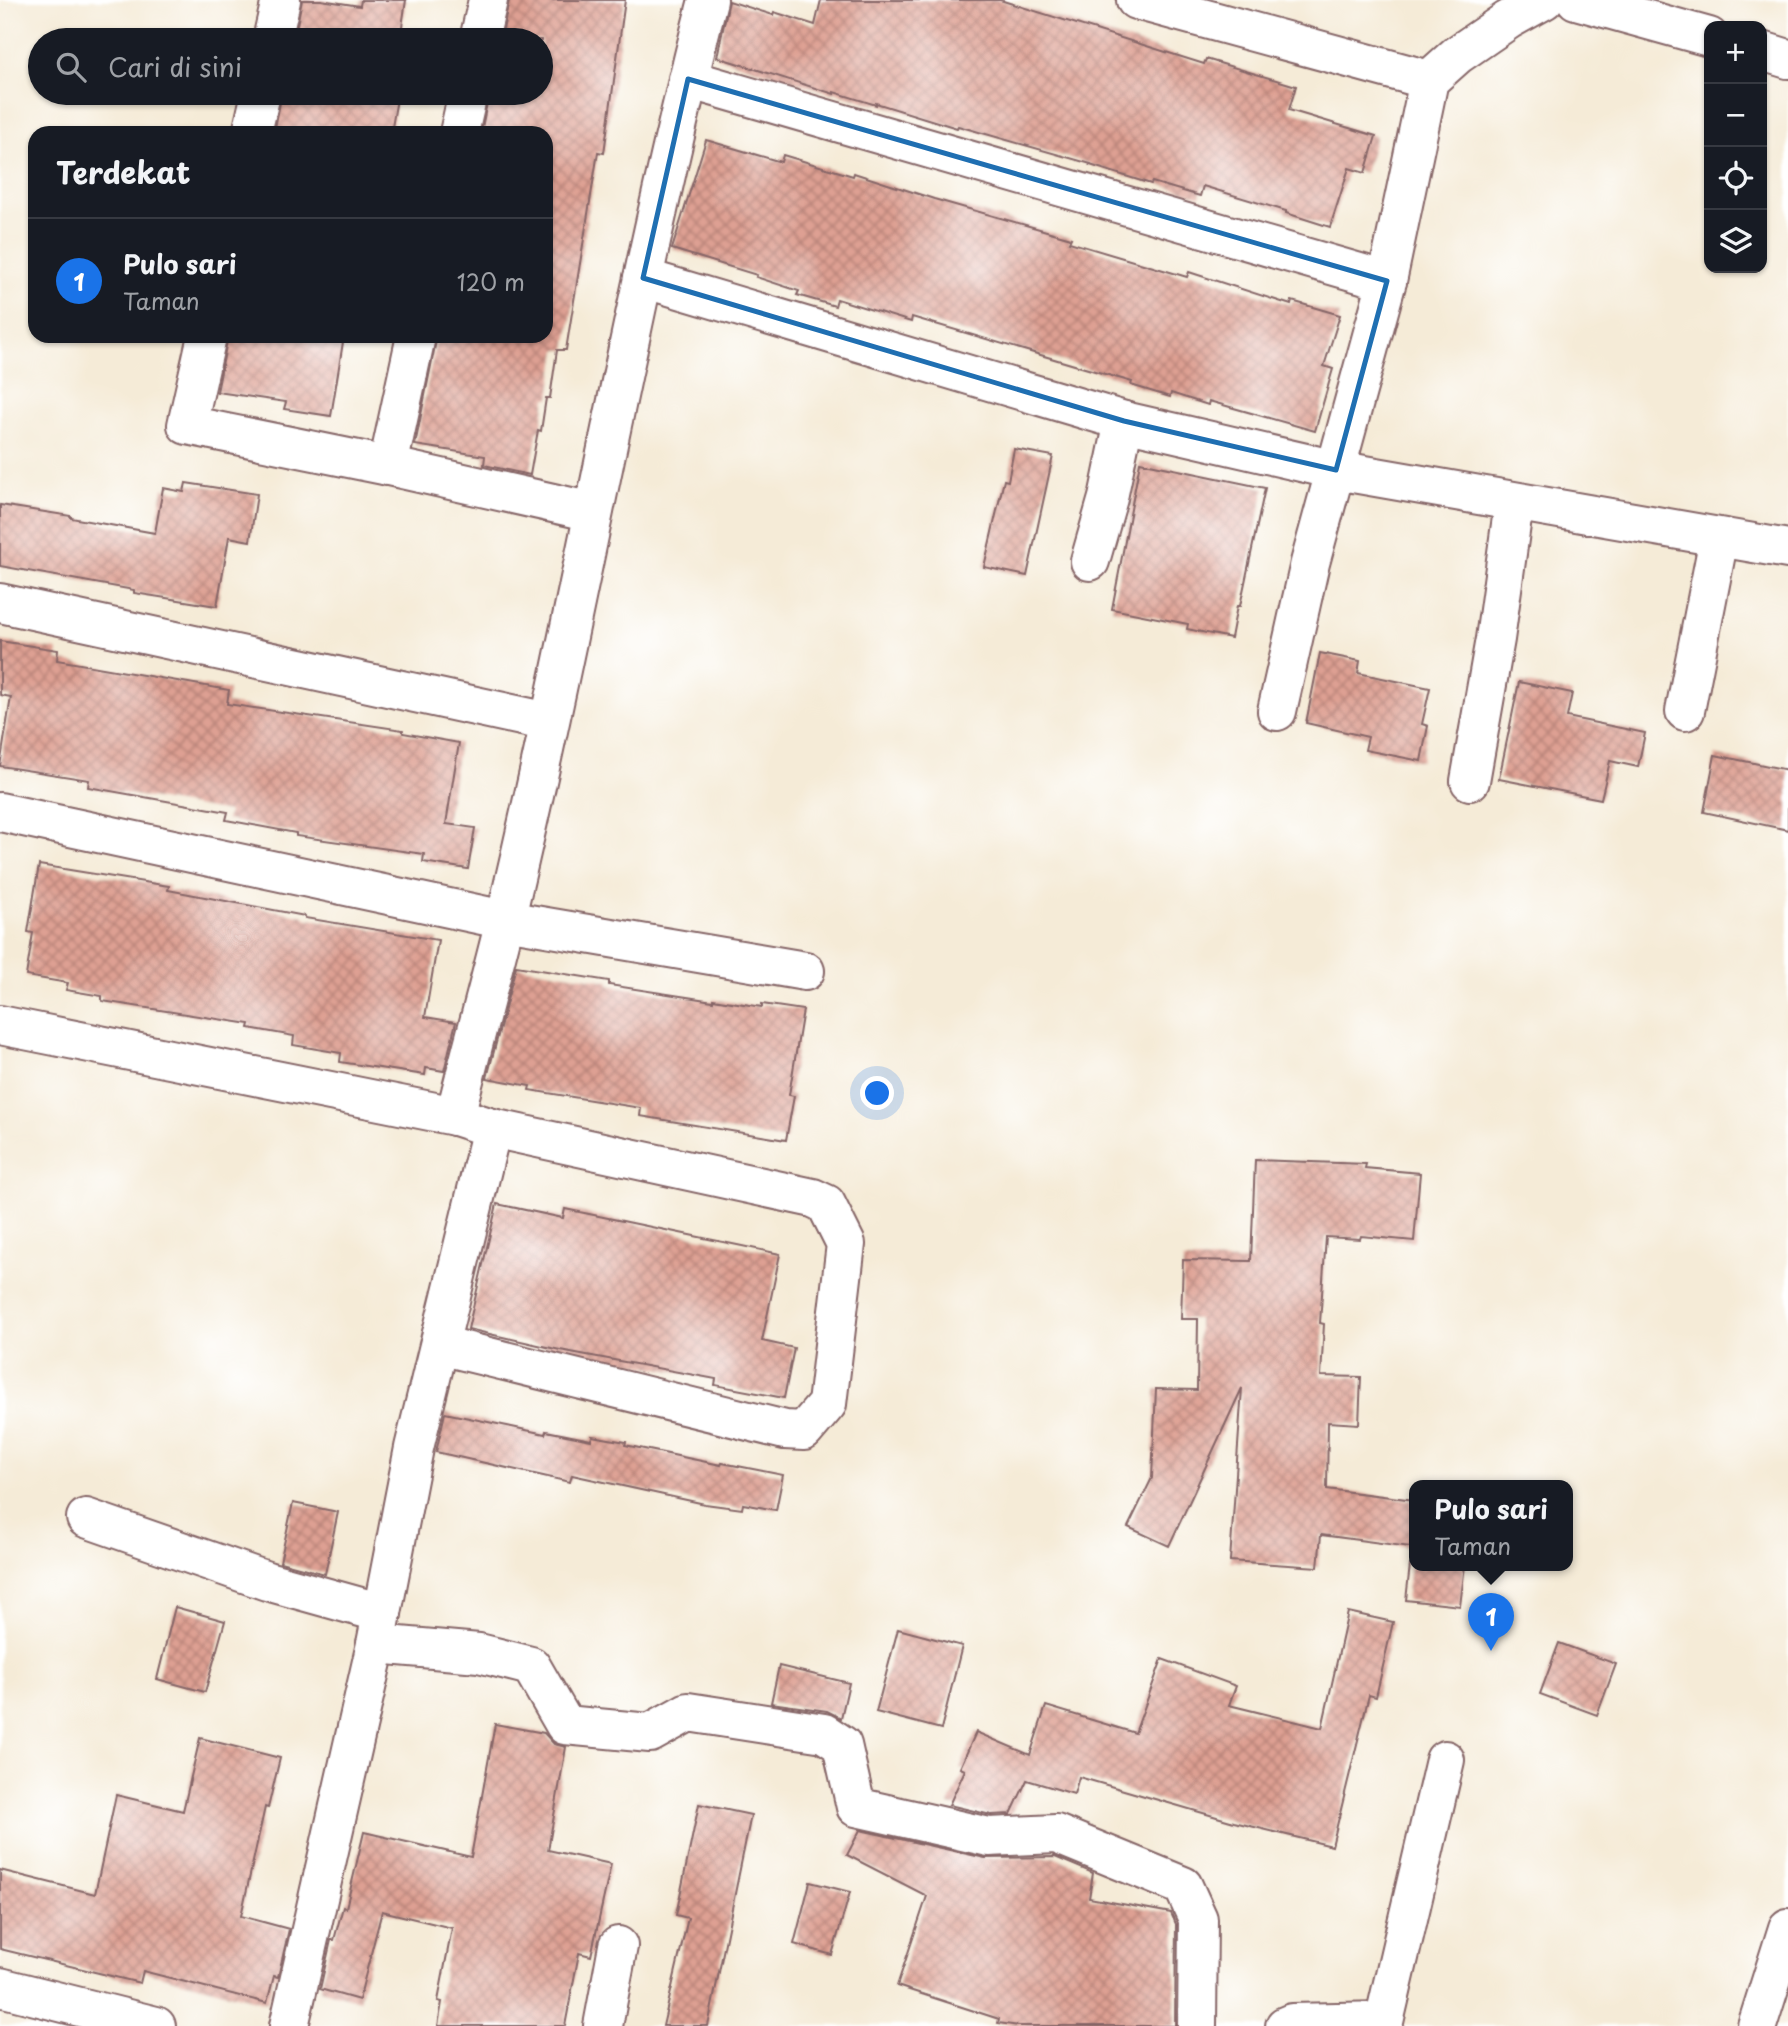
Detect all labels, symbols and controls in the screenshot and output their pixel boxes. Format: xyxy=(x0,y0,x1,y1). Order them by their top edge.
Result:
map controls xyxy=(1704,21,1767,273)
button: + xyxy=(1704,21,1767,84)
search box xyxy=(28,28,553,105)
text: Cari di sini xyxy=(108,47,242,86)
icon: search xyxy=(52,48,90,86)
button: − xyxy=(1704,84,1767,147)
button: locate xyxy=(1704,147,1767,210)
text: Terdekat xyxy=(56,149,191,194)
button: layers xyxy=(1704,210,1767,273)
text: Pulo sari xyxy=(123,244,236,283)
text: 1 xyxy=(74,264,85,299)
text: 120 m xyxy=(457,264,525,299)
text: Taman xyxy=(123,283,200,318)
your location xyxy=(860,1076,894,1110)
popup xyxy=(1409,1480,1573,1571)
text: Pulo sari xyxy=(1434,1489,1548,1528)
text: Taman xyxy=(1434,1528,1511,1563)
pin: 1 xyxy=(1468,1593,1514,1651)

